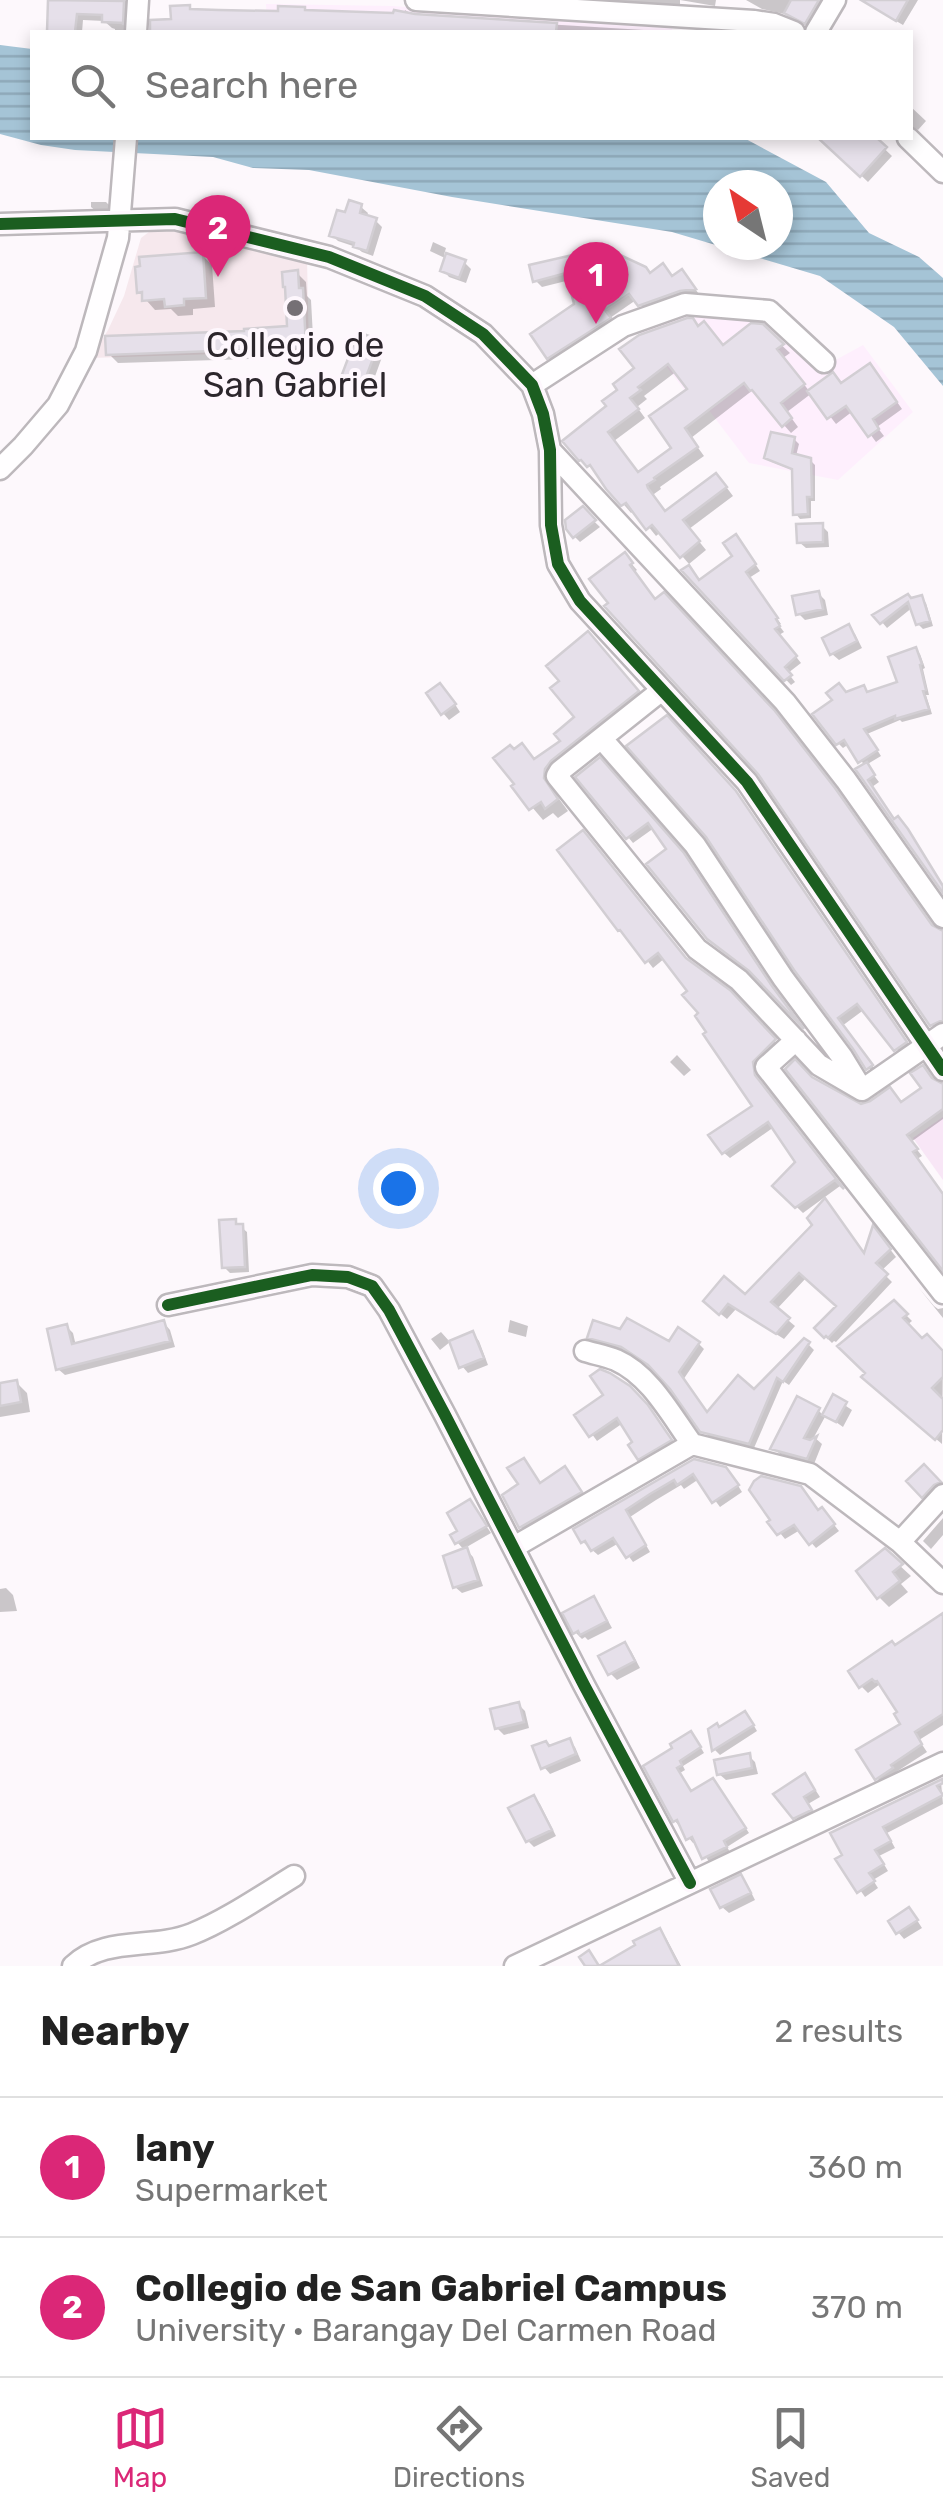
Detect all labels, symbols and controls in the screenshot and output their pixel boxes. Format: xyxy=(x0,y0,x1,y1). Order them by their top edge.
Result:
search box xyxy=(30,30,913,140)
icon: search xyxy=(65,58,120,113)
text: Search here xyxy=(145,62,358,108)
north arrow xyxy=(703,170,793,260)
pin: 2 xyxy=(186,194,250,277)
pin: 1 xyxy=(564,242,628,324)
marker: Collegio de San Gabriel xyxy=(284,297,306,319)
place label: Collegio de San Gabriel xyxy=(203,324,387,406)
your location xyxy=(373,1163,424,1214)
text: Nearby xyxy=(40,2006,190,2056)
text: 2 results xyxy=(774,2012,903,2050)
text: lany xyxy=(135,2125,215,2171)
text: 1 xyxy=(65,2148,80,2186)
text: 360 m xyxy=(808,2148,903,2186)
text: Supermarket xyxy=(135,2171,328,2209)
text: Collegio de San Gabriel Campus xyxy=(135,2265,727,2311)
text: 2 xyxy=(62,2288,83,2326)
text: 370 m xyxy=(811,2288,903,2326)
text: University · Barangay Del Carmen Road xyxy=(135,2311,717,2349)
tab: Map xyxy=(113,2401,168,2494)
tab: Directions xyxy=(393,2401,525,2494)
tab: Saved xyxy=(750,2401,830,2494)

